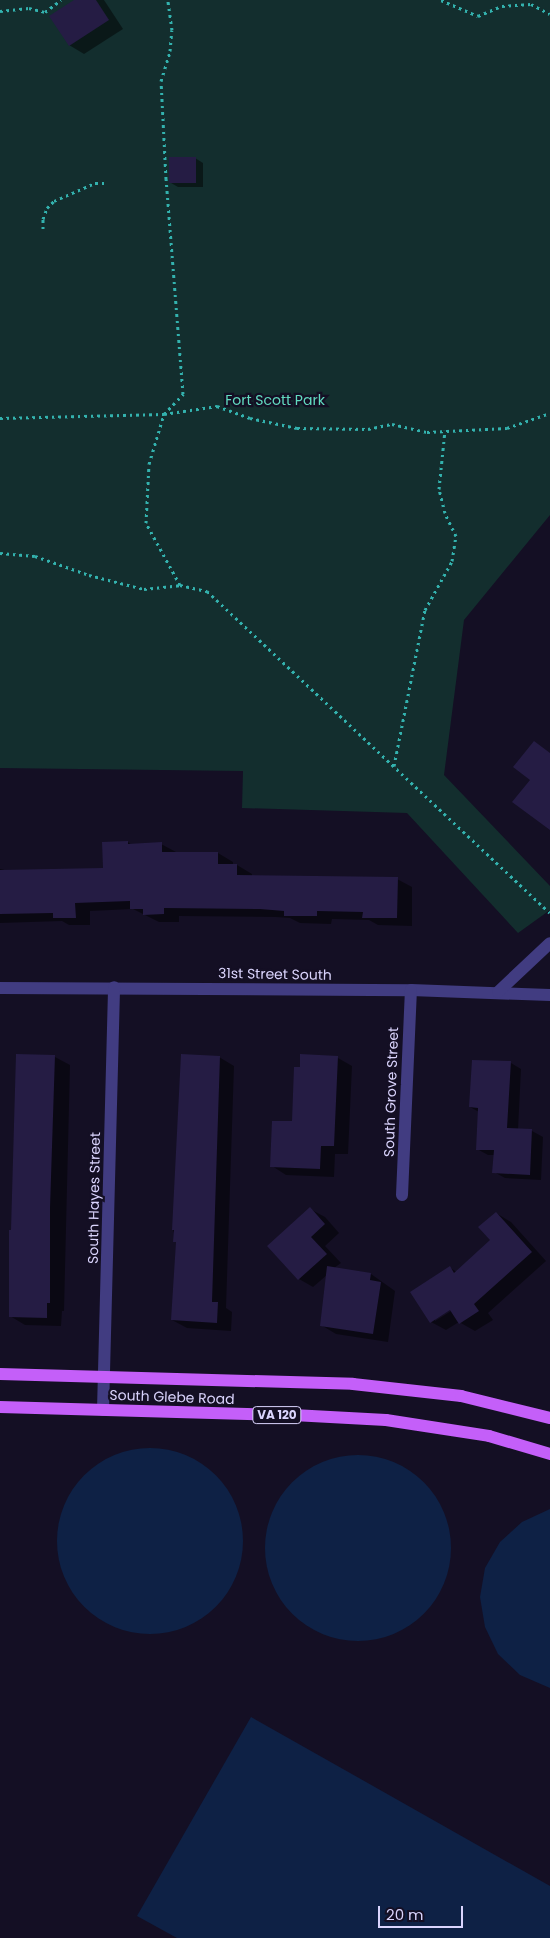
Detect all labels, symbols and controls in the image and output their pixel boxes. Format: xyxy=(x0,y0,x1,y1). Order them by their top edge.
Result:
park label: Fort Scott Park xyxy=(225,392,325,408)
street label: 31st Street South xyxy=(218,965,332,983)
street label: South Grove Street xyxy=(380,1027,402,1157)
street label: South Hayes Street xyxy=(84,1132,104,1264)
street label: South Glebe Road xyxy=(109,1386,235,1408)
road number: VA 120 xyxy=(252,1406,302,1424)
scale bar xyxy=(380,1896,465,1928)
text: 20 m xyxy=(386,1904,424,1925)

